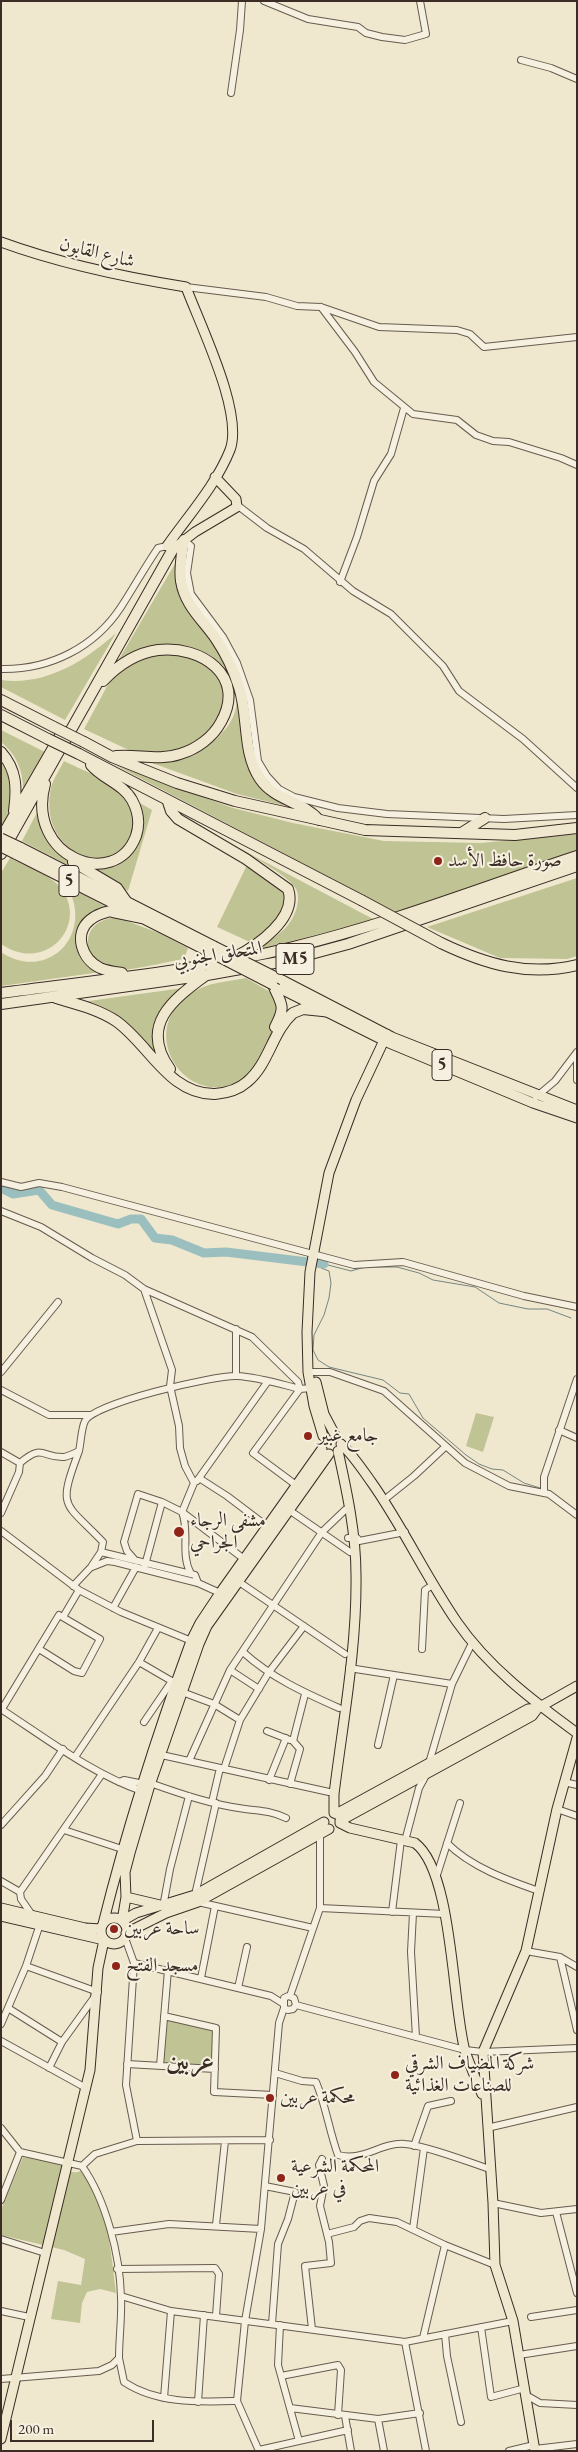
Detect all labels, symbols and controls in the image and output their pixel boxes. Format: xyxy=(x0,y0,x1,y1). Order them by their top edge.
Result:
street label: شارع القابون xyxy=(57,233,137,273)
place label: صورة حافظ الأسد xyxy=(448,850,562,872)
marker: صورة حافظ الأسد xyxy=(432,855,444,867)
road number: 5 xyxy=(59,866,79,896)
street label: المتحلق الجنوبي xyxy=(172,937,264,973)
road number: M5 xyxy=(276,944,314,974)
road number: 5 xyxy=(432,1050,452,1080)
place label: جامع غبير xyxy=(318,1425,379,1447)
marker: جامع غبير xyxy=(302,1430,314,1442)
place label: مشفى الرجاء الجراحي xyxy=(190,1510,266,1554)
marker: مشفى الرجاء الجراحي xyxy=(172,1525,186,1539)
place label: ساحة عربين xyxy=(124,1918,199,1940)
marker: ساحة عربين xyxy=(108,1923,120,1935)
place label: مسجد الفتح xyxy=(126,1955,198,1977)
marker: مسجد الفتح xyxy=(110,1960,122,1972)
district label: عربين xyxy=(166,2048,214,2076)
place label: شركة المضياف الشرقي للصناعات الغذائية xyxy=(405,2053,534,2097)
marker: شركة المضياف الشرقي للصناعات الغذائية xyxy=(389,2069,401,2081)
place label: محكمة عربين xyxy=(280,2087,355,2109)
marker: محكمة عربين xyxy=(264,2092,276,2104)
place label: المحكمة الشرعية في عربين xyxy=(291,2156,379,2200)
marker: المحكمة الشرعية في عربين xyxy=(275,2172,287,2184)
scale bar xyxy=(12,2410,156,2442)
text: 200 m xyxy=(18,2419,54,2438)

